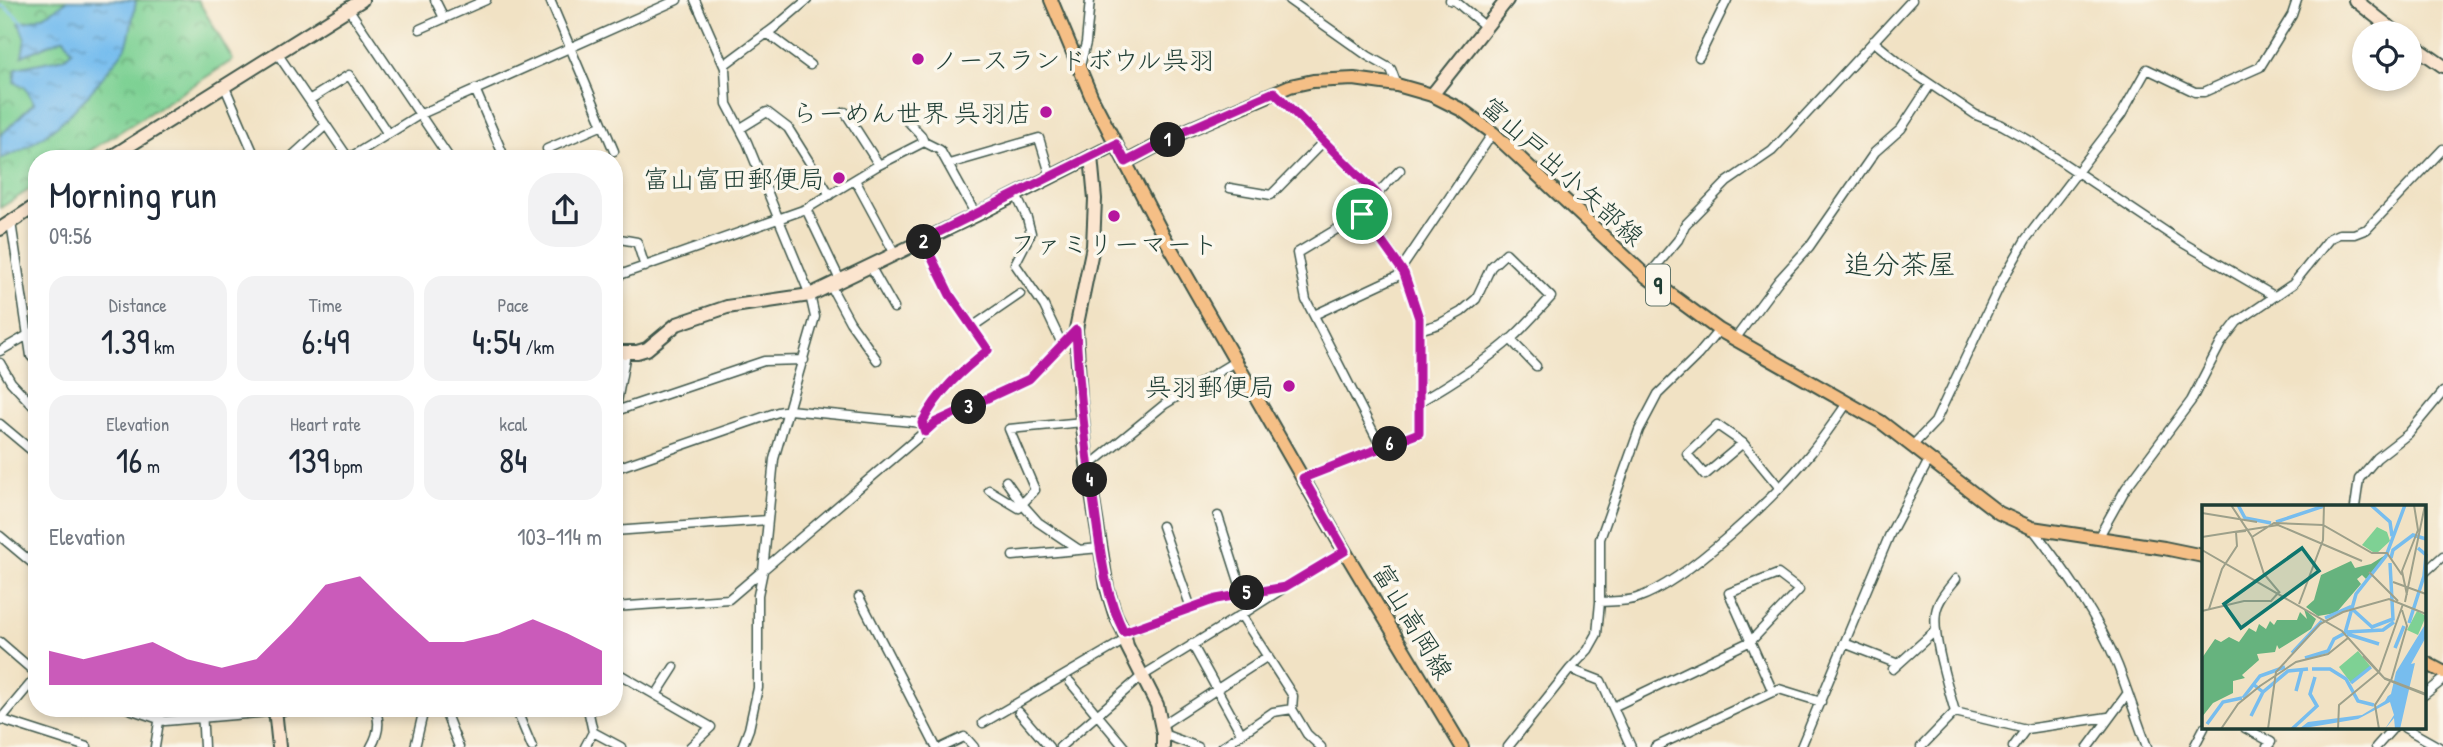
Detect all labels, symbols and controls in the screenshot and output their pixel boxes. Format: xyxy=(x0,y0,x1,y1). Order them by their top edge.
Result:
map controls xyxy=(2352,21,2422,91)
button: locate xyxy=(2352,21,2422,91)
place label: ノースランドボウル呉羽 xyxy=(932,42,1214,77)
marker: ノースランドボウル呉羽 xyxy=(910,51,926,67)
street label: 富山戸出小矢部線 xyxy=(1474,88,1652,254)
place label: らーめん世界 呉羽店 xyxy=(792,95,1032,130)
marker: らーめん世界 呉羽店 xyxy=(1038,104,1054,120)
pin: 1 xyxy=(1150,122,1186,158)
text: 1 xyxy=(1164,126,1171,152)
place label: 富山富田郵便局 xyxy=(643,161,825,196)
text: Morning run xyxy=(49,168,217,220)
marker: 富山富田郵便局 xyxy=(831,170,847,186)
button: share xyxy=(528,173,602,247)
pin xyxy=(1332,184,1392,244)
icon: arrive xyxy=(1343,195,1381,233)
marker: ファミリーマート xyxy=(1106,208,1122,224)
text: 09:56 xyxy=(49,220,92,251)
pin: 2 xyxy=(906,224,942,260)
place label: ファミリーマート xyxy=(1010,226,1218,261)
text: 2 xyxy=(919,228,928,254)
district label: 追分茶屋 xyxy=(1844,245,1956,283)
road number: 9 xyxy=(1646,264,1670,306)
text: Distance xyxy=(109,292,167,318)
text: Time xyxy=(309,292,342,318)
text: Pace xyxy=(497,292,529,318)
text: 1.39 xyxy=(101,318,150,365)
text: 6:49 xyxy=(301,318,350,365)
text: 4:54 xyxy=(472,318,521,365)
text: km xyxy=(150,334,175,360)
text: /km xyxy=(521,334,554,360)
place label: 呉羽郵便局 xyxy=(1145,369,1275,404)
marker: 呉羽郵便局 xyxy=(1281,378,1297,394)
pin: 3 xyxy=(951,390,986,424)
text: 3 xyxy=(964,393,973,419)
text: Elevation xyxy=(106,411,169,437)
text: Heart rate xyxy=(290,411,361,437)
text: kcal xyxy=(499,411,527,437)
pin: 6 xyxy=(1372,426,1408,462)
text: 6 xyxy=(1386,430,1393,456)
text: 16 xyxy=(116,437,143,484)
text: 139 xyxy=(288,437,329,484)
text: 84 xyxy=(499,437,527,484)
text: m xyxy=(143,453,160,479)
text: bpm xyxy=(329,453,363,479)
pin: 4 xyxy=(1072,462,1108,498)
text: 4 xyxy=(1086,466,1093,492)
inset map xyxy=(2202,505,2426,730)
text: Elevation xyxy=(49,521,125,552)
text: 103–114 m xyxy=(517,521,602,552)
street label: 富山高岡線 xyxy=(1365,556,1461,686)
pin: 5 xyxy=(1230,576,1264,610)
text: 5 xyxy=(1242,579,1251,605)

